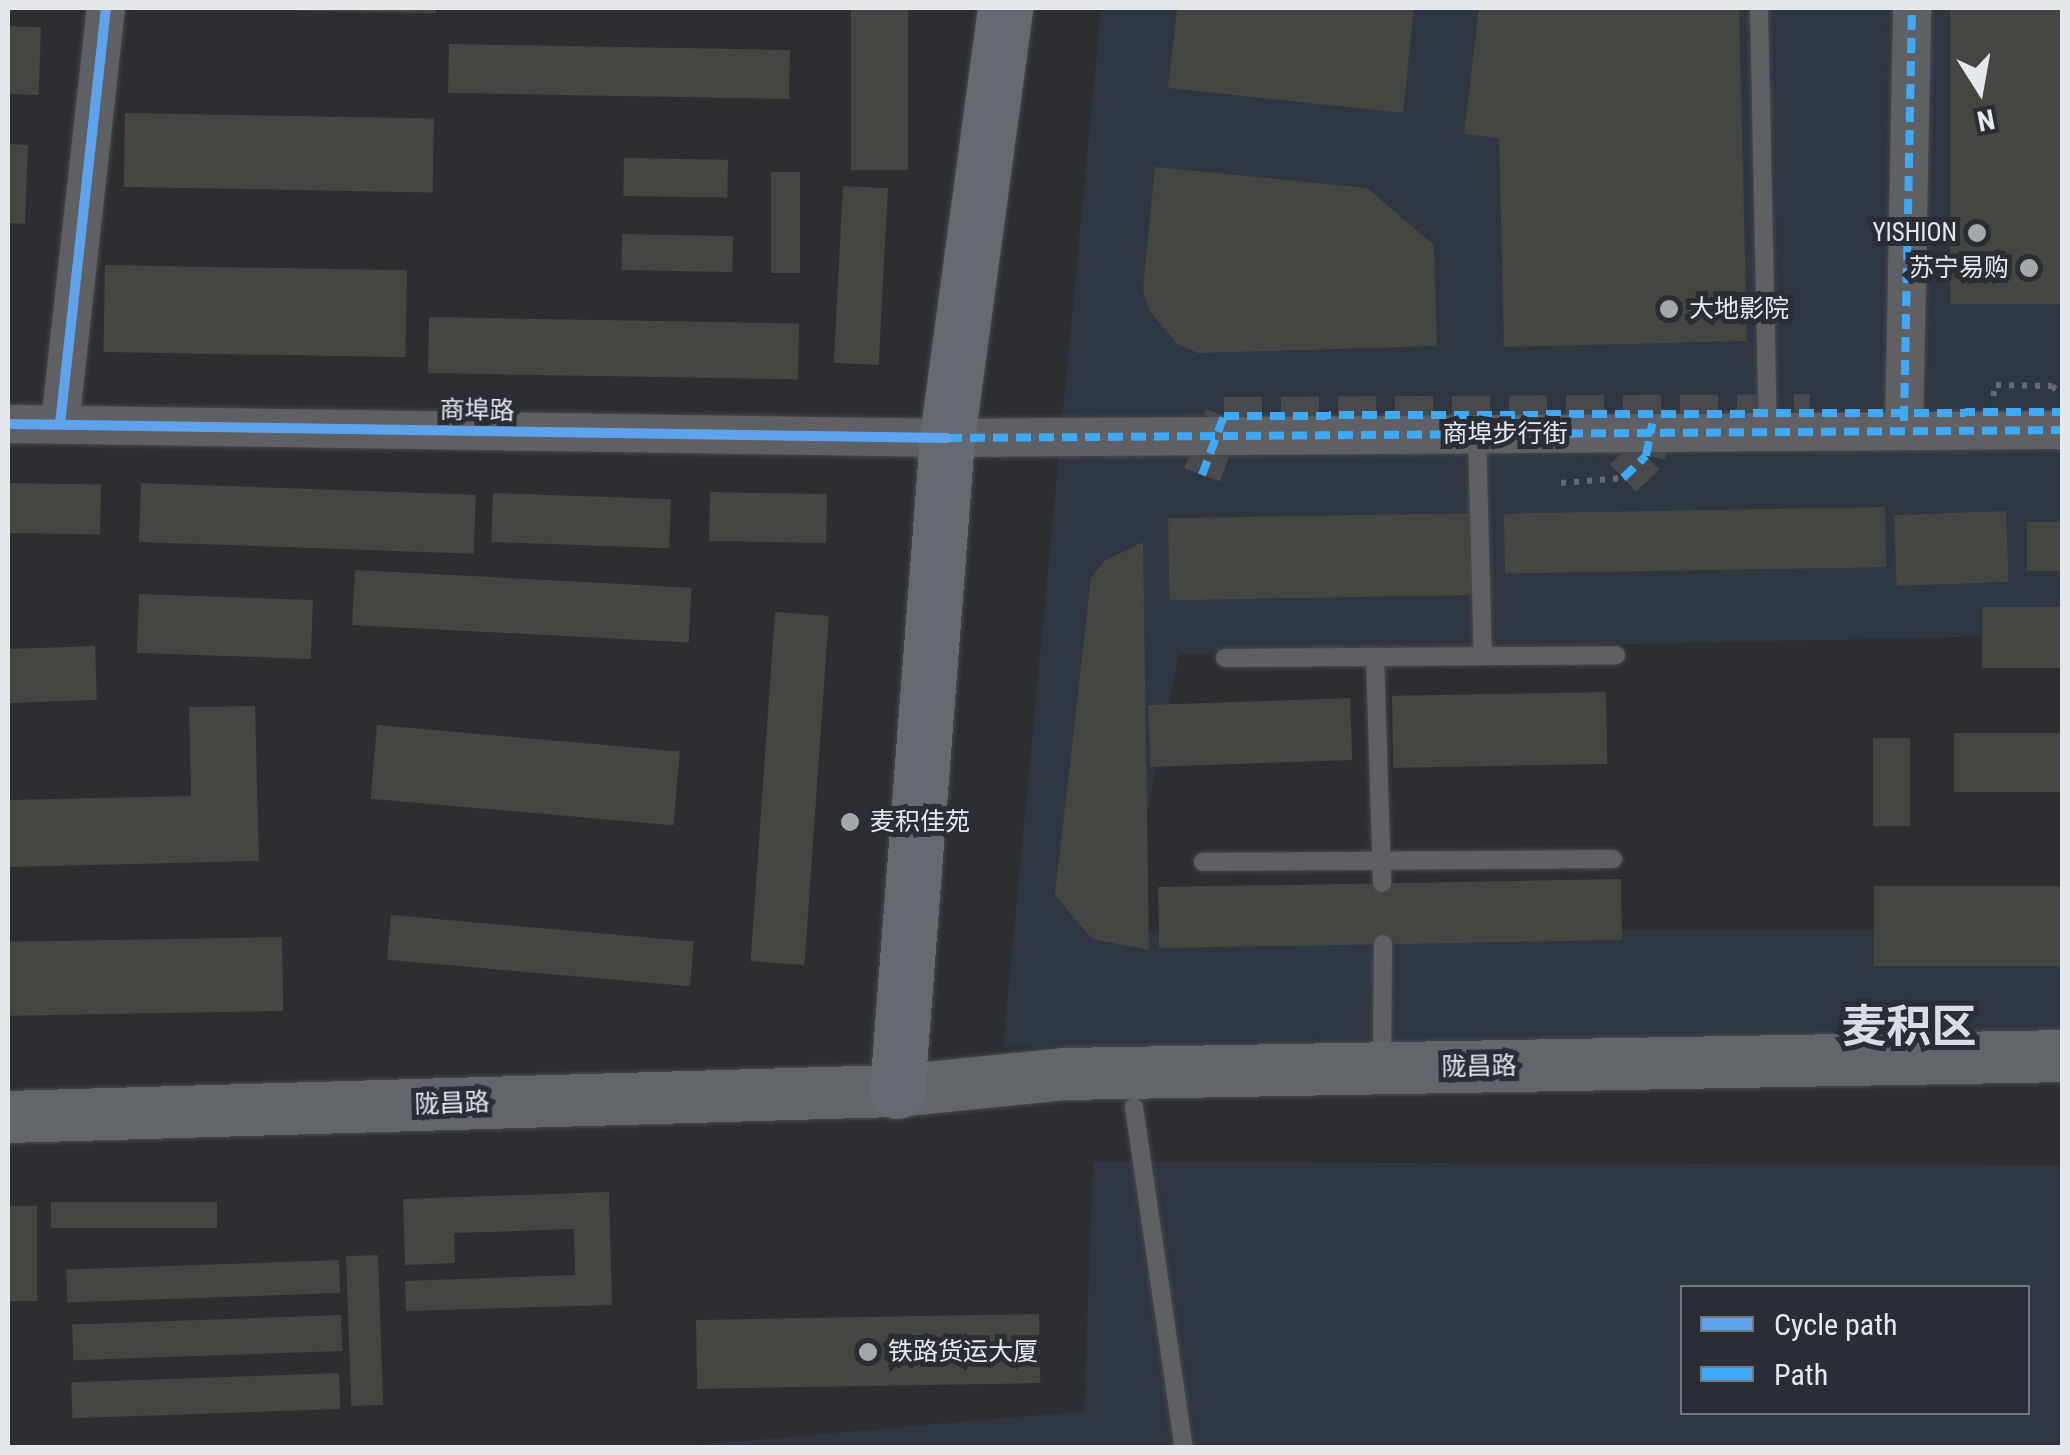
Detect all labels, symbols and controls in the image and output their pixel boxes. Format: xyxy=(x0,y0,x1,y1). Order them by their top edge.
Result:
north arrow xyxy=(1930,40,2030,140)
text: N xyxy=(1974,102,1997,138)
place label: YISHION xyxy=(1872,218,1957,248)
marker: YISHION xyxy=(1966,222,1988,244)
place label: 苏宁易购 xyxy=(1909,253,2009,283)
marker: 苏宁易购 xyxy=(2018,257,2040,279)
place label: 大地影院 xyxy=(1689,294,1789,324)
marker: 大地影院 xyxy=(1658,298,1680,320)
street label: 商埠路 xyxy=(439,395,515,427)
street label: 商埠步行街 xyxy=(1443,419,1567,449)
place label: 麦积佳苑 xyxy=(870,807,970,837)
marker: 麦积佳苑 xyxy=(839,811,861,833)
district label: 麦积区 xyxy=(1842,1000,1976,1054)
street label: 陇昌路 xyxy=(1441,1051,1517,1083)
street label: 陇昌路 xyxy=(414,1088,490,1120)
legend xyxy=(1680,1285,2030,1415)
text: Cycle path xyxy=(1774,1307,1898,1342)
place label: 铁路货运大厦 xyxy=(888,1337,1038,1367)
marker: 铁路货运大厦 xyxy=(857,1341,879,1363)
text: Path xyxy=(1774,1357,1828,1392)

